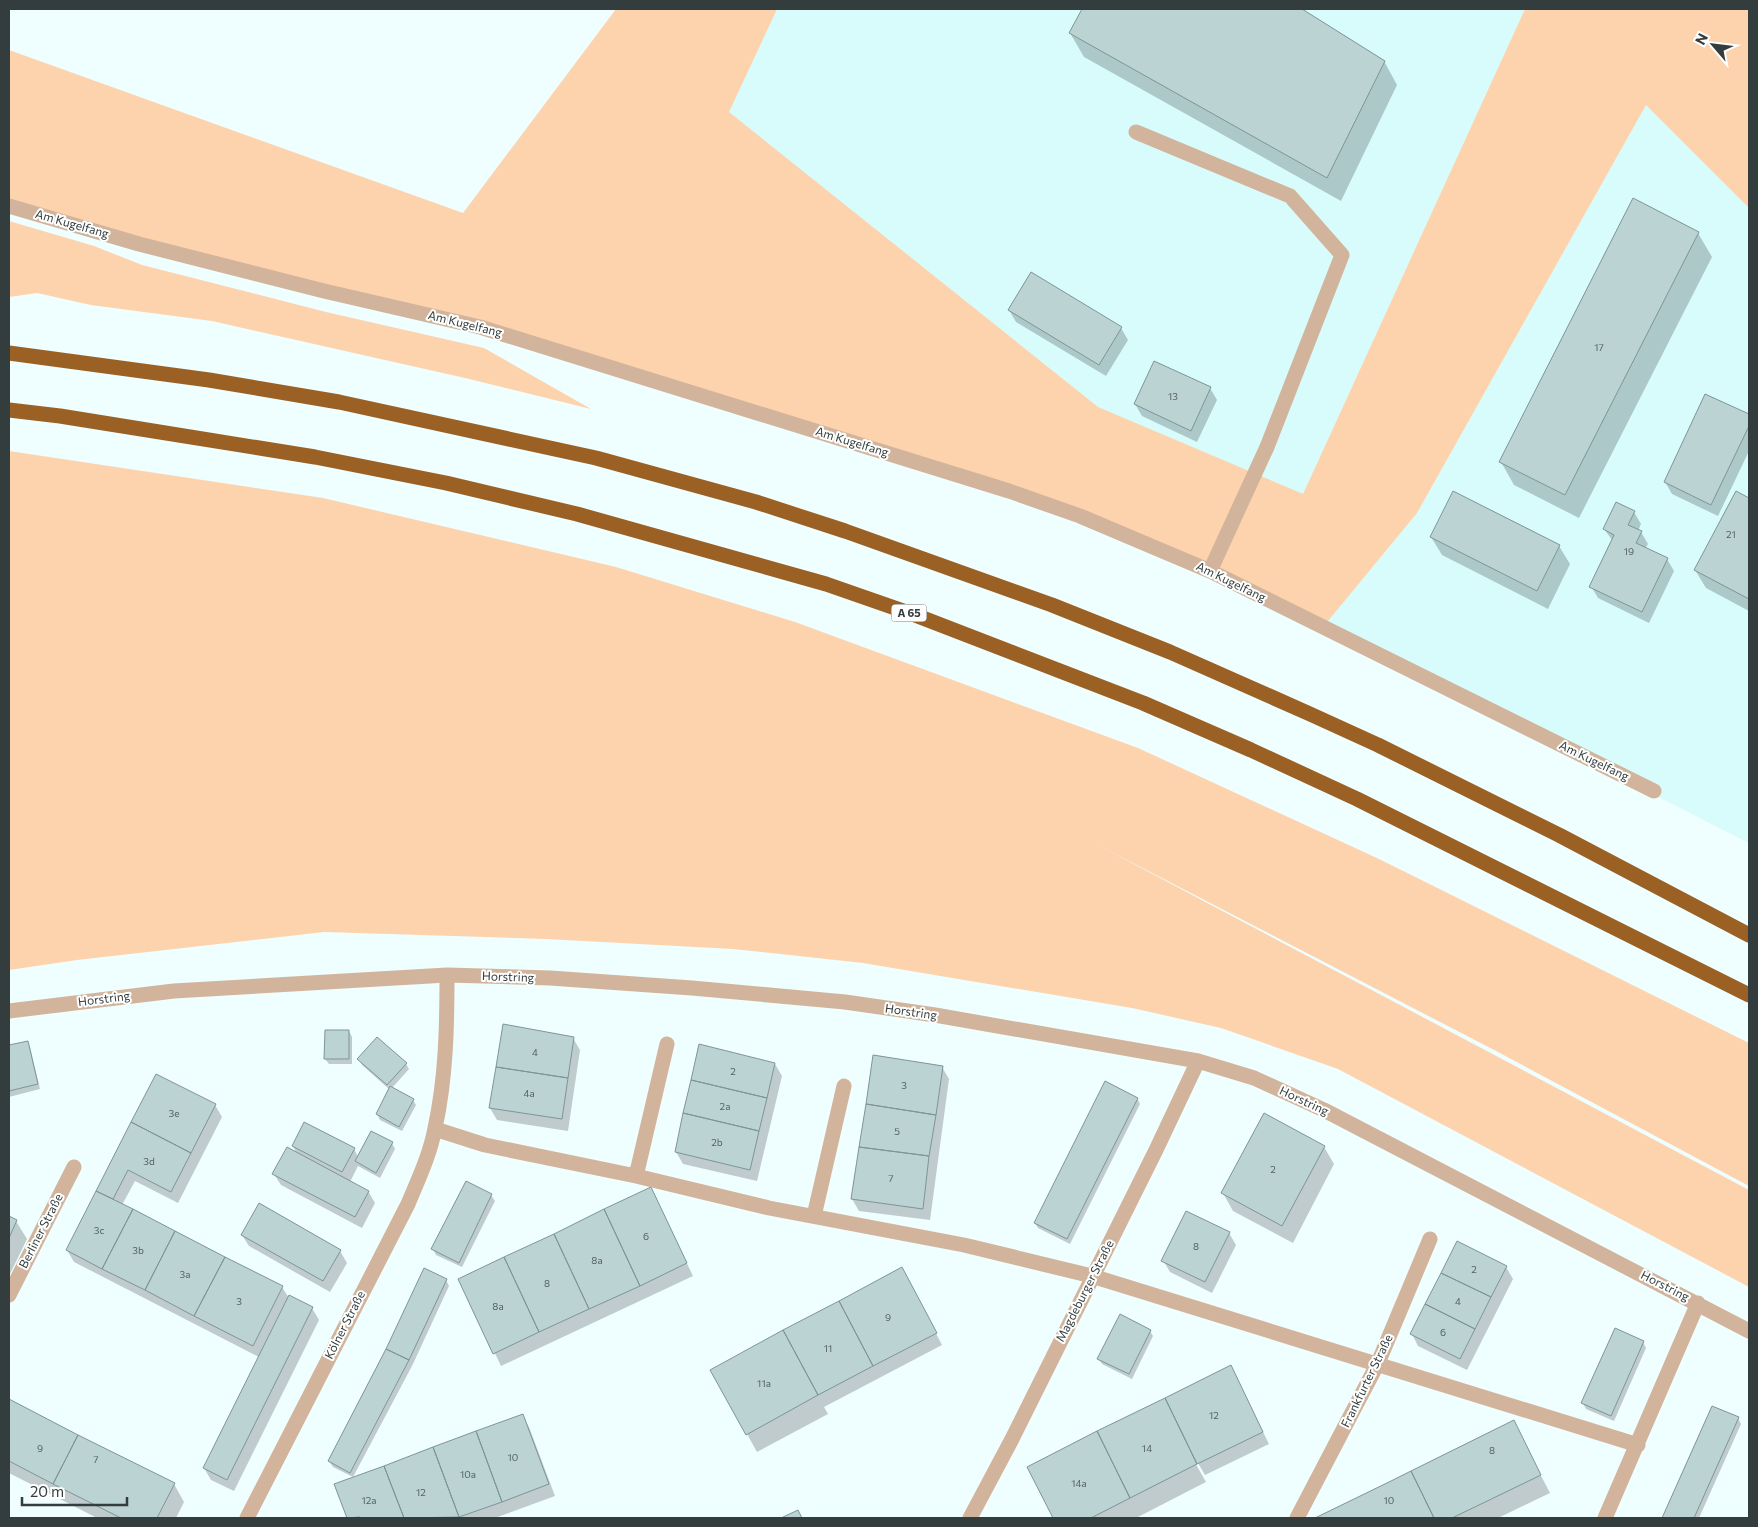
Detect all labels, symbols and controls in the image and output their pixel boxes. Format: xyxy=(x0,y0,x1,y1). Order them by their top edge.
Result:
north arrow xyxy=(1688,20,1738,70)
text: N xyxy=(1691,30,1711,47)
street label: Am Kugelfang xyxy=(34,206,111,240)
street label: Am Kugelfang xyxy=(427,307,504,339)
house number: 17 xyxy=(1594,341,1604,353)
house number: 13 xyxy=(1168,390,1178,402)
street label: Am Kugelfang xyxy=(814,423,891,459)
house number: 21 xyxy=(1726,528,1736,540)
house number: 19 xyxy=(1624,545,1634,557)
street label: Am Kugelfang xyxy=(1194,558,1269,604)
road number: A 65 xyxy=(892,604,926,622)
street label: Am Kugelfang xyxy=(1557,737,1632,783)
street label: Horstring xyxy=(482,968,535,984)
street label: Horstring xyxy=(77,988,131,1008)
street label: Horstring xyxy=(884,1000,939,1022)
house number: 4 xyxy=(532,1046,538,1058)
house number: 2 xyxy=(730,1065,736,1077)
house number: 3 xyxy=(901,1079,907,1091)
street label: Horstring xyxy=(1278,1083,1332,1118)
house number: 4a xyxy=(523,1087,535,1099)
house number: 2a xyxy=(720,1100,730,1112)
house number: 3e xyxy=(169,1107,179,1119)
house number: 5 xyxy=(894,1125,900,1137)
house number: 2b xyxy=(711,1136,723,1148)
house number: 3d xyxy=(143,1155,155,1167)
house number: 2 xyxy=(1270,1163,1276,1175)
house number: 7 xyxy=(888,1172,894,1184)
street label: Berliner Straße xyxy=(15,1191,65,1270)
house number: 3c xyxy=(94,1224,104,1236)
house number: 6 xyxy=(643,1230,649,1242)
street label: Magdeburger Straße xyxy=(1052,1237,1116,1344)
house number: 8 xyxy=(1193,1240,1199,1252)
house number: 3b xyxy=(132,1244,144,1256)
house number: 8a xyxy=(591,1254,603,1266)
house number: 2 xyxy=(1471,1263,1477,1275)
street label: Horstring xyxy=(1639,1267,1692,1303)
house number: 3a xyxy=(180,1268,190,1280)
house number: 8 xyxy=(544,1277,550,1289)
street label: Kölner Straße xyxy=(321,1288,367,1361)
house number: 3 xyxy=(236,1295,242,1307)
house number: 4 xyxy=(1455,1295,1461,1307)
house number: 8a xyxy=(492,1300,504,1312)
house number: 9 xyxy=(885,1311,891,1323)
house number: 6 xyxy=(1440,1326,1446,1338)
street label: Frankfurter Straße xyxy=(1337,1332,1395,1429)
house number: 11 xyxy=(824,1342,832,1354)
house number: 11a xyxy=(757,1377,771,1389)
house number: 12 xyxy=(1209,1409,1219,1421)
house number: 9 xyxy=(37,1442,43,1454)
house number: 14 xyxy=(1142,1442,1152,1454)
house number: 8 xyxy=(1489,1444,1495,1456)
house number: 10 xyxy=(508,1451,518,1463)
house number: 7 xyxy=(93,1453,99,1465)
house number: 10a xyxy=(460,1468,476,1480)
scale bar xyxy=(22,1474,128,1506)
house number: 14a xyxy=(1071,1477,1087,1489)
text: 20 m xyxy=(30,1482,64,1500)
house number: 12 xyxy=(416,1486,426,1498)
house number: 12a xyxy=(361,1494,377,1506)
house number: 10 xyxy=(1384,1494,1394,1506)

